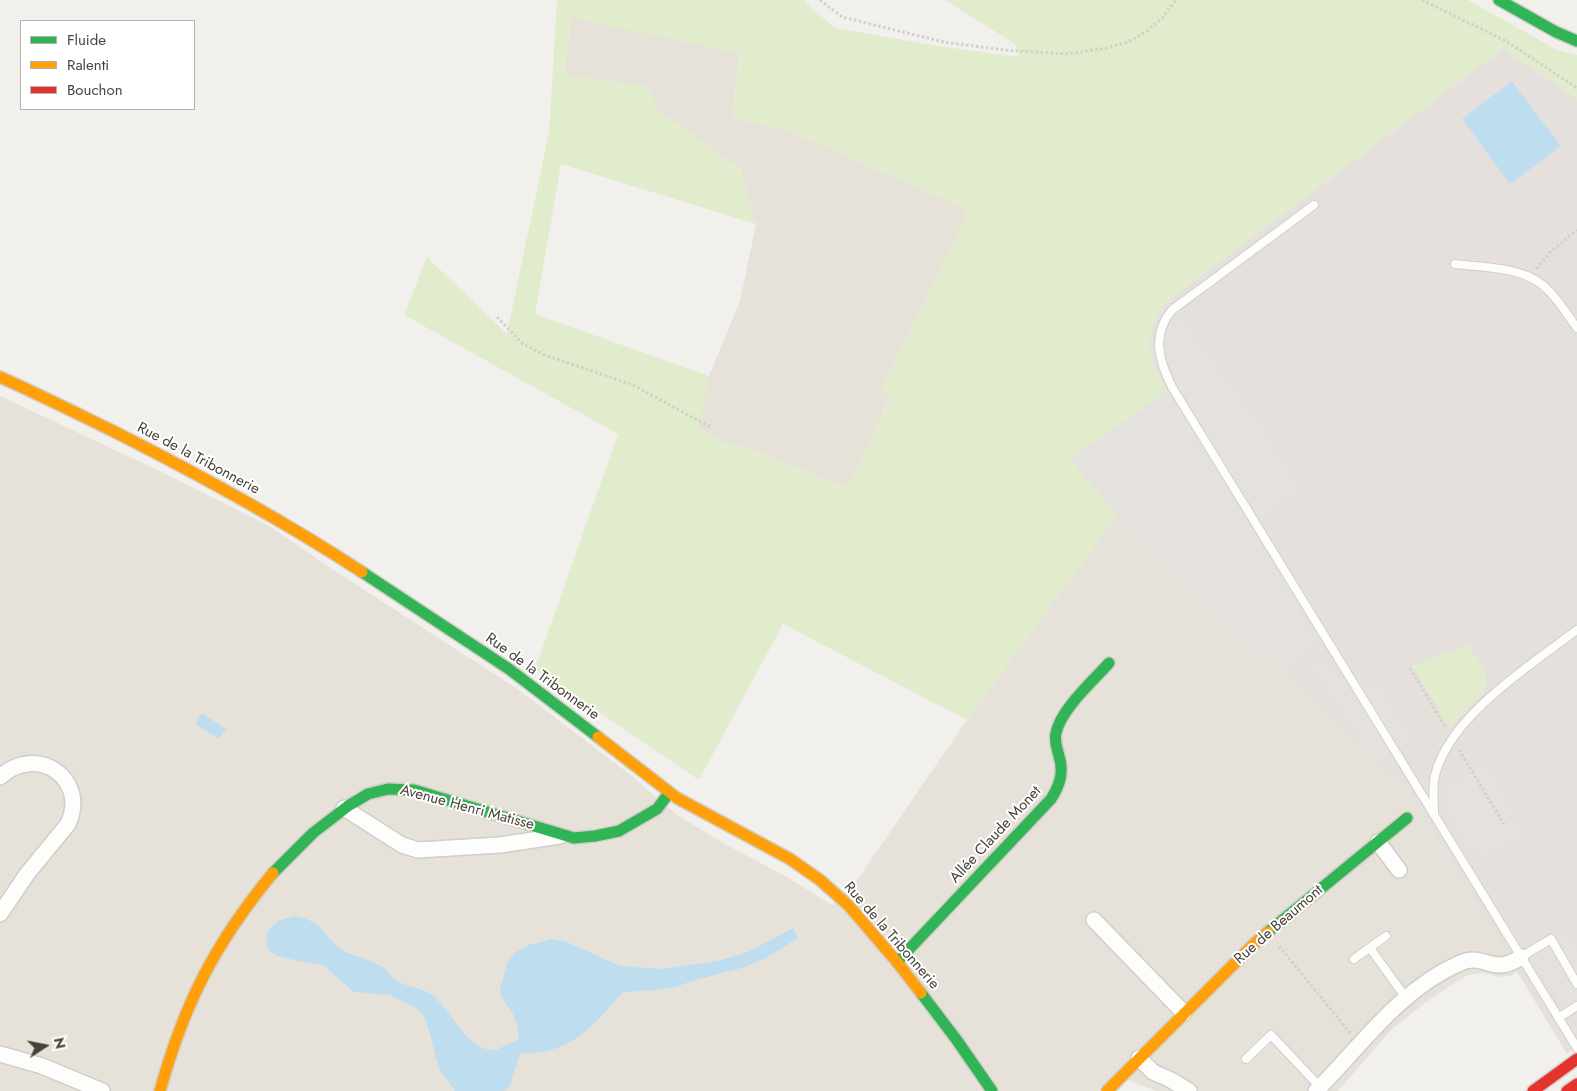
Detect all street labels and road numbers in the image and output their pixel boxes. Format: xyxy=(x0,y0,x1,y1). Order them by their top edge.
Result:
street label: Rue de la Tribonnerie xyxy=(134,419,262,499)
street label: Rue de la Tribonnerie xyxy=(482,630,602,724)
street label: Avenue Henri Matisse xyxy=(398,781,536,835)
street label: Allée Claude Monet xyxy=(946,783,1046,887)
street label: Rue de la Tribonnerie xyxy=(840,879,942,993)
street label: Rue de Beaumont xyxy=(1231,882,1327,968)

